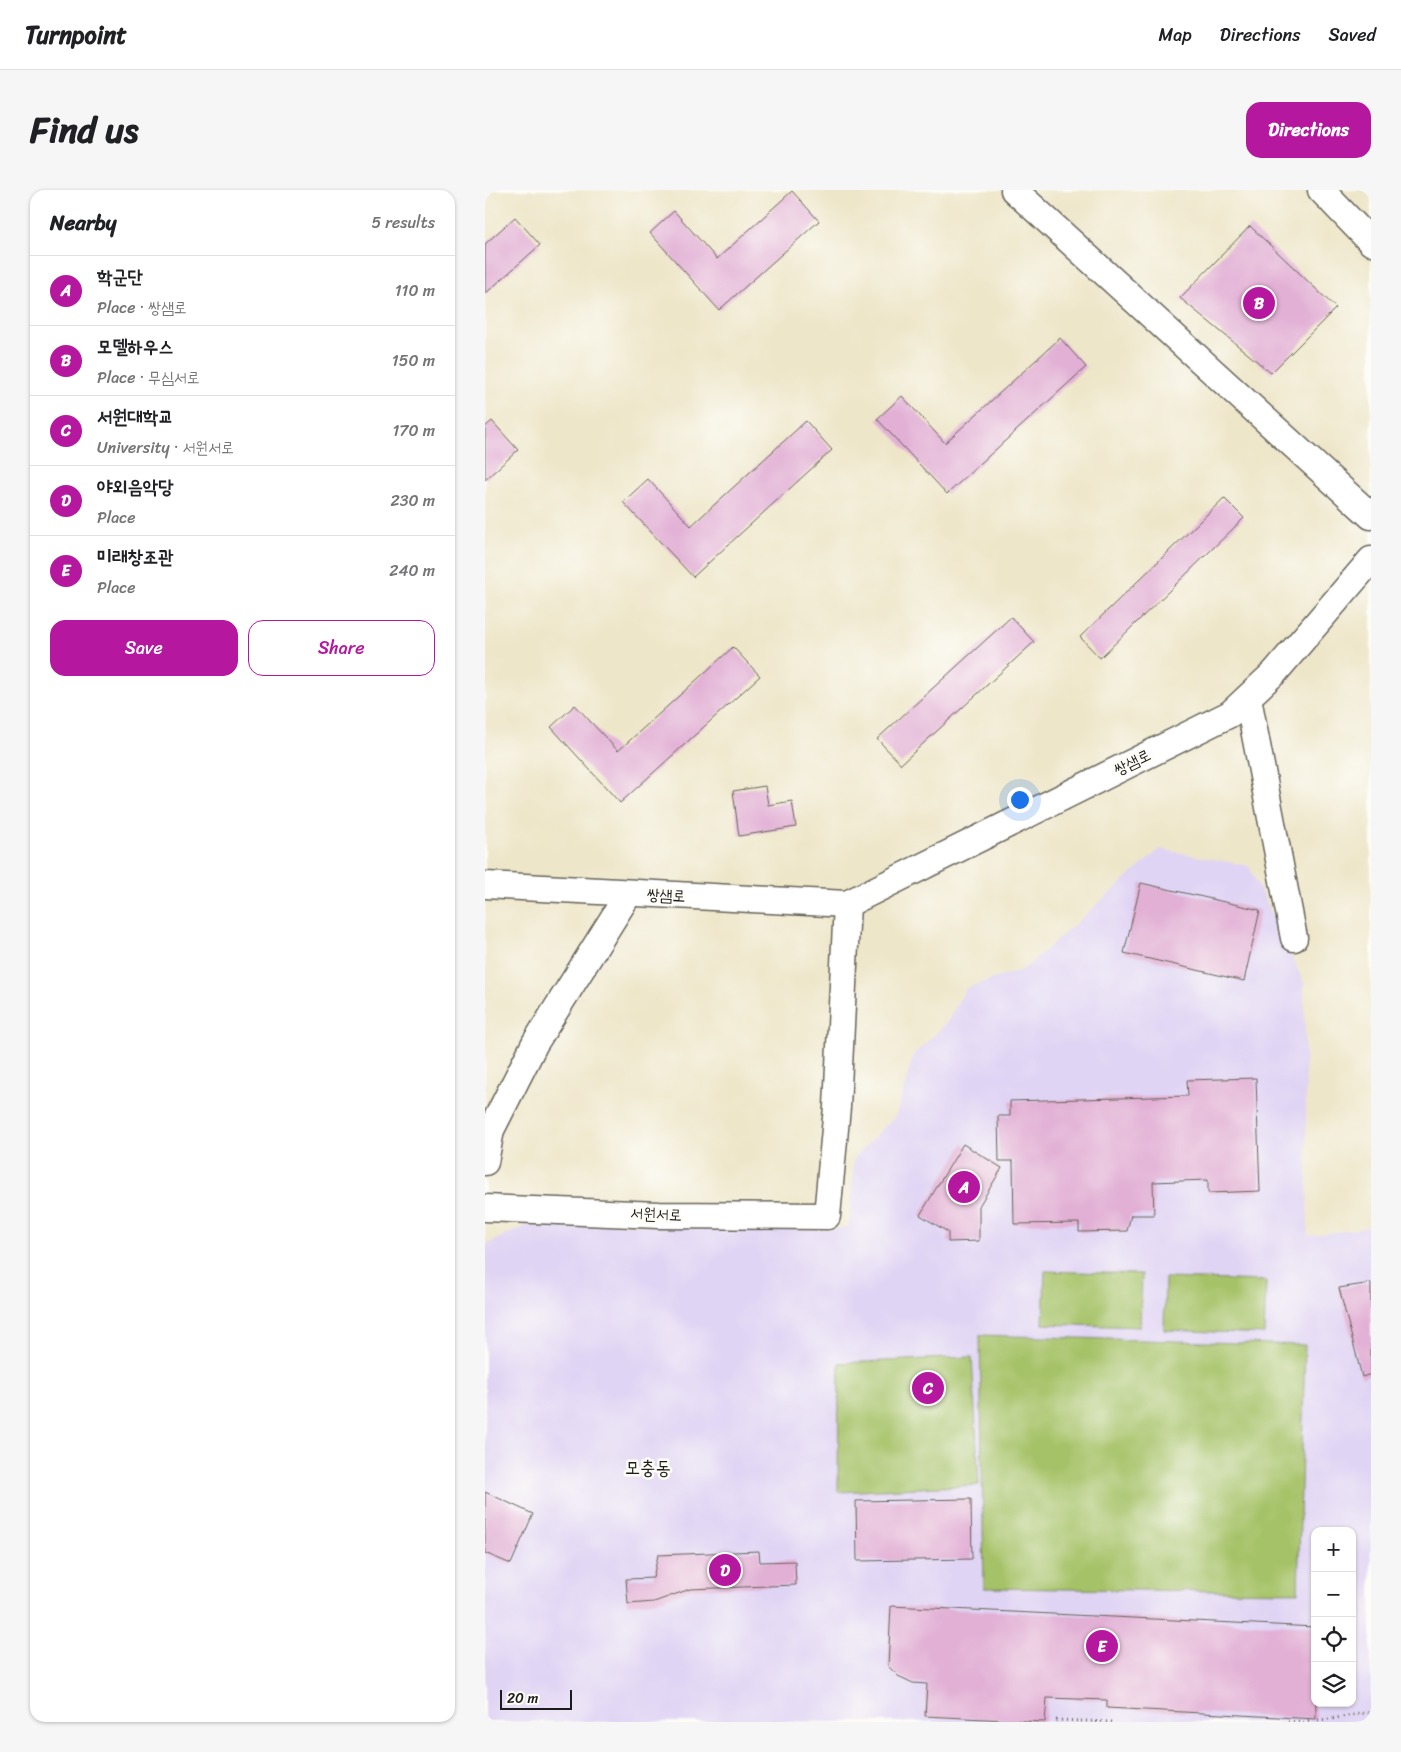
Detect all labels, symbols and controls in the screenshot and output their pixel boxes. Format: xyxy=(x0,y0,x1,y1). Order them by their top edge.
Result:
text: Turnpoint xyxy=(25,14,127,56)
text: Map xyxy=(1159,19,1192,51)
text: Directions xyxy=(1220,19,1301,51)
text: Saved xyxy=(1329,19,1376,51)
text: Find us xyxy=(30,99,138,161)
button: Directions xyxy=(1246,102,1371,158)
text: Nearby xyxy=(50,204,116,242)
text: 5 results xyxy=(371,208,435,237)
text: 학군단 xyxy=(97,260,143,293)
text: A xyxy=(61,276,71,305)
text: 110 m xyxy=(395,276,435,305)
pin: B xyxy=(1243,284,1275,322)
text: Place · 쌍샘로 xyxy=(97,293,187,322)
text: 모델하우스 xyxy=(97,330,173,363)
text: B xyxy=(61,346,71,375)
text: 150 m xyxy=(392,346,435,375)
text: Place · 무심서로 xyxy=(97,363,200,392)
text: 서원대학교 xyxy=(97,400,173,433)
text: C xyxy=(61,416,71,445)
text: 170 m xyxy=(392,416,435,445)
text: University · 서원서로 xyxy=(97,433,234,462)
text: 야외음악당 xyxy=(97,470,173,503)
text: D xyxy=(61,486,71,515)
text: 230 m xyxy=(390,486,435,515)
text: Place xyxy=(97,503,136,532)
text: 미래창조관 xyxy=(97,540,173,573)
text: E xyxy=(62,556,70,585)
text: 240 m xyxy=(389,556,435,585)
text: Place xyxy=(97,573,136,602)
button: Save xyxy=(50,620,238,676)
button: Share xyxy=(248,620,435,676)
street label: 쌍샘로 xyxy=(1108,741,1156,783)
your location xyxy=(1007,787,1033,813)
street label: 쌍샘로 xyxy=(646,880,686,910)
pin: A xyxy=(948,1168,980,1206)
street label: 서원서로 xyxy=(630,1199,682,1229)
pin: C xyxy=(912,1369,944,1407)
district label: 모충동 xyxy=(625,1451,671,1484)
map controls xyxy=(1311,1527,1356,1707)
button: + xyxy=(1311,1527,1356,1572)
pin: D xyxy=(709,1551,741,1589)
button: − xyxy=(1311,1572,1356,1617)
button: locate xyxy=(1311,1617,1356,1662)
pin: E xyxy=(1086,1627,1118,1665)
button: layers xyxy=(1311,1662,1356,1707)
text: 20 m xyxy=(507,1686,538,1711)
scale bar xyxy=(500,1687,573,1710)

